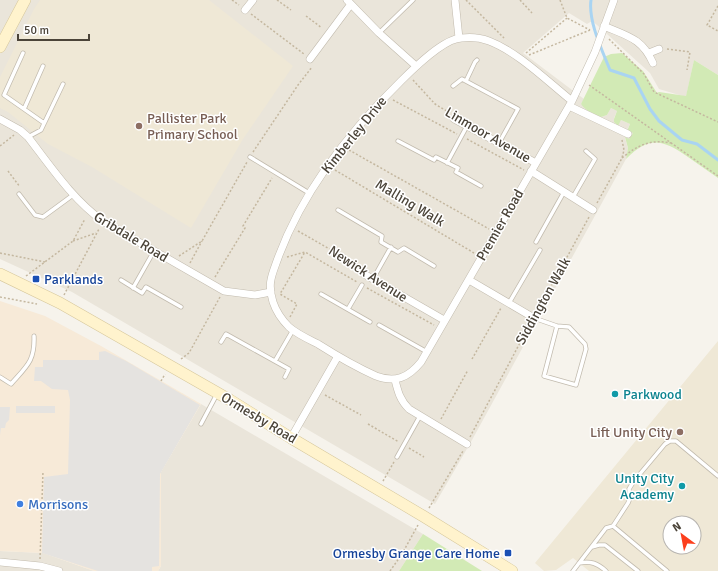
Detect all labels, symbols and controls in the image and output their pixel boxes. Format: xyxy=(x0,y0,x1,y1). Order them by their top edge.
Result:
scale bar xyxy=(18,16,89,42)
text: 50 m xyxy=(24,23,49,38)
street label: Kimberley Drive xyxy=(318,93,390,177)
street label: Linmoor Avenue xyxy=(442,104,534,166)
place label: Pallister Park Primary School xyxy=(147,110,238,143)
marker: Pallister Park Primary School xyxy=(134,121,144,131)
street label: Malling Walk xyxy=(372,176,448,230)
street label: Premier Road xyxy=(473,186,527,264)
street label: Gribdale Road xyxy=(91,208,171,266)
street label: Newick Avenue xyxy=(325,242,411,306)
street label: Siddington Walk xyxy=(512,254,574,348)
place label: Parklands xyxy=(44,271,103,288)
marker: Parklands xyxy=(31,274,41,284)
place label: Parkwood xyxy=(623,386,682,403)
street label: Ormesby Road xyxy=(218,389,300,447)
marker: Parkwood xyxy=(610,389,620,399)
place label: Lift Unity City xyxy=(590,424,672,441)
marker: Lift Unity City xyxy=(675,427,685,437)
place label: Unity City Academy xyxy=(615,470,674,503)
marker: Unity City Academy xyxy=(677,481,687,491)
place label: Morrisons xyxy=(28,496,88,513)
marker: Morrisons xyxy=(15,499,25,509)
north arrow xyxy=(662,515,702,555)
text: N xyxy=(670,519,684,534)
place label: Ormesby Grange Care Home xyxy=(333,545,500,562)
marker: Ormesby Grange Care Home xyxy=(503,548,513,558)

